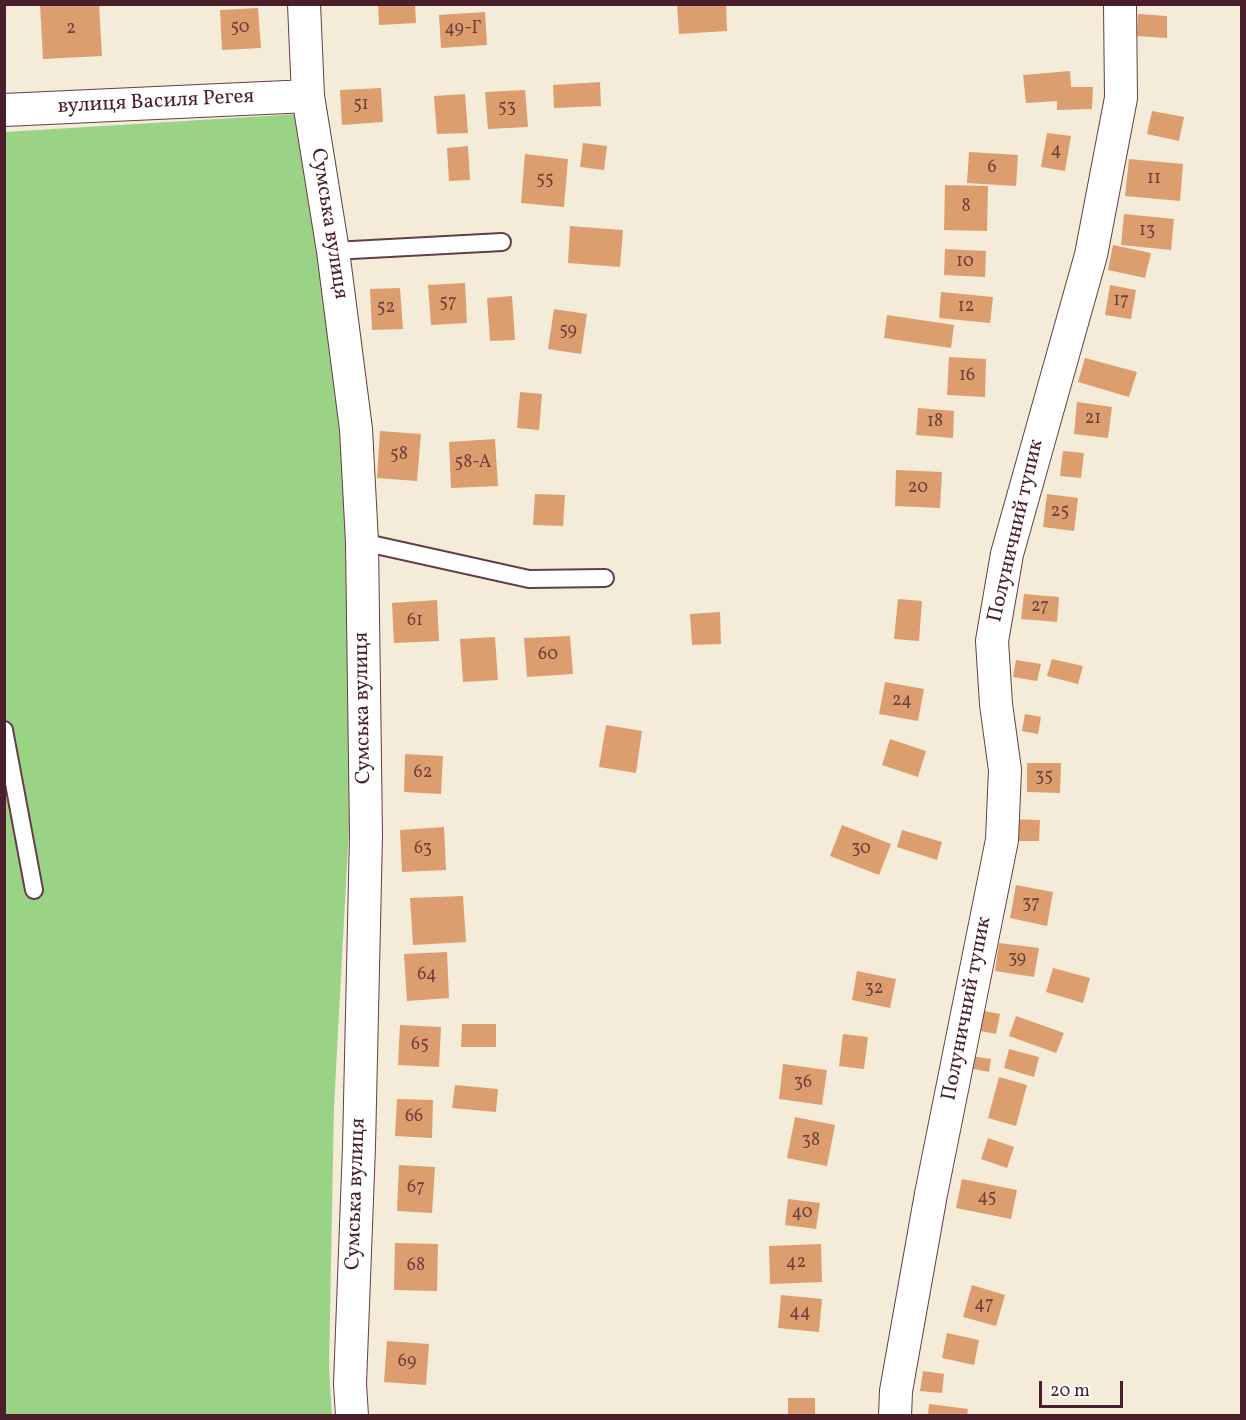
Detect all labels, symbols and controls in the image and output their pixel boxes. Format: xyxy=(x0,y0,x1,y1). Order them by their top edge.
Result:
house number: 50 xyxy=(230,18,250,40)
house number: 2 xyxy=(66,19,76,41)
house number: 49-Г xyxy=(444,19,482,41)
street label: вулиця Василя Регея xyxy=(57,85,255,121)
house number: 51 xyxy=(353,95,369,117)
house number: 53 xyxy=(498,98,516,120)
house number: 4 xyxy=(1051,141,1061,163)
street label: Сумська вулиця xyxy=(304,147,352,301)
house number: 6 xyxy=(987,158,997,180)
house number: 11 xyxy=(1147,169,1161,191)
house number: 55 xyxy=(536,170,554,192)
house number: 8 xyxy=(961,197,971,219)
house number: 13 xyxy=(1139,221,1155,243)
house number: 10 xyxy=(956,252,974,274)
house number: 17 xyxy=(1113,291,1129,313)
house number: 57 xyxy=(439,293,457,315)
house number: 12 xyxy=(958,297,974,319)
house number: 52 xyxy=(377,298,395,320)
house number: 59 xyxy=(559,321,577,343)
house number: 16 xyxy=(959,366,975,388)
house number: 21 xyxy=(1085,409,1101,431)
house number: 18 xyxy=(927,412,943,434)
street label: Полуничний тупик xyxy=(984,437,1050,625)
house number: 58 xyxy=(390,445,408,467)
house number: 58-А xyxy=(455,453,491,475)
house number: 20 xyxy=(908,478,928,500)
house number: 25 xyxy=(1051,502,1069,524)
house number: 27 xyxy=(1031,597,1049,619)
house number: 61 xyxy=(407,611,423,633)
street label: Сумська вулиця xyxy=(350,632,378,784)
house number: 60 xyxy=(538,645,558,667)
house number: 24 xyxy=(892,691,912,713)
house number: 62 xyxy=(414,763,432,785)
house number: 35 xyxy=(1035,767,1053,789)
house number: 63 xyxy=(414,839,432,861)
house number: 30 xyxy=(851,839,871,861)
house number: 37 xyxy=(1022,894,1040,916)
street label: Полуничний тупик xyxy=(938,915,998,1103)
house number: 39 xyxy=(1008,949,1026,971)
house number: 64 xyxy=(417,965,437,987)
house number: 32 xyxy=(865,979,883,1001)
house number: 65 xyxy=(411,1035,429,1057)
house number: 36 xyxy=(794,1073,812,1095)
house number: 66 xyxy=(405,1107,423,1129)
street label: Сумська вулиця xyxy=(342,1117,372,1271)
house number: 38 xyxy=(802,1131,820,1153)
house number: 67 xyxy=(407,1178,425,1200)
house number: 45 xyxy=(978,1188,996,1210)
house number: 40 xyxy=(791,1203,813,1225)
house number: 42 xyxy=(786,1253,806,1275)
house number: 68 xyxy=(407,1256,425,1278)
house number: 47 xyxy=(974,1295,994,1317)
house number: 44 xyxy=(789,1303,811,1325)
house number: 69 xyxy=(398,1352,416,1374)
scale bar xyxy=(1042,1369,1126,1407)
text: 20 m xyxy=(1050,1379,1090,1404)

